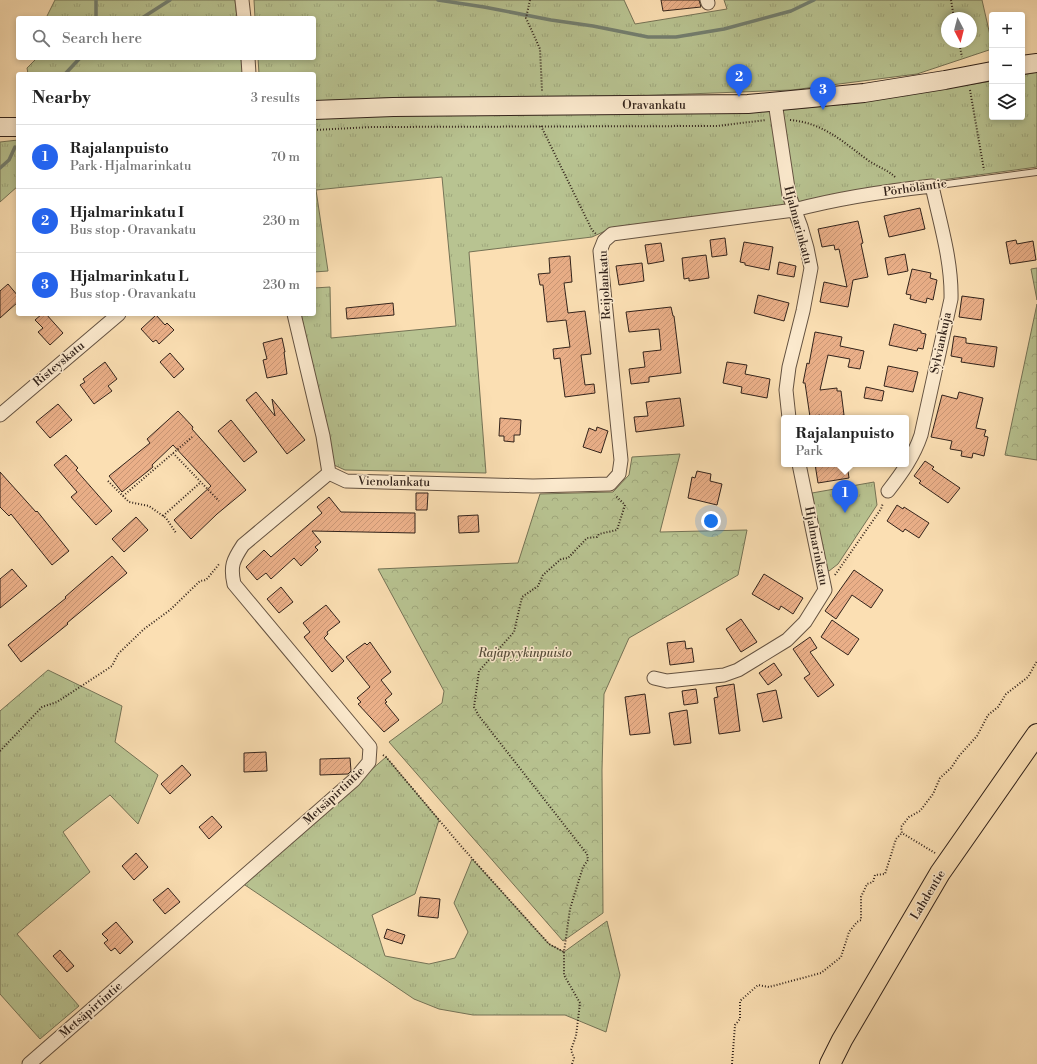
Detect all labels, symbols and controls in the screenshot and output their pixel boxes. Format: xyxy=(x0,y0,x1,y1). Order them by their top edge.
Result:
north arrow xyxy=(941,12,977,48)
map controls xyxy=(989,12,1025,120)
button: + xyxy=(989,12,1025,48)
search box xyxy=(16,16,316,60)
icon: search xyxy=(30,27,52,49)
text: Search here xyxy=(62,29,142,48)
button: − xyxy=(989,48,1025,84)
pin: 2 xyxy=(726,64,752,97)
pin: 3 xyxy=(810,77,836,110)
button: layers xyxy=(989,84,1025,120)
text: Nearby xyxy=(32,87,91,109)
text: 3 results xyxy=(251,90,300,106)
street label: Oravankatu xyxy=(622,98,686,113)
text: Rajalanpuisto xyxy=(70,139,169,158)
text: 1 xyxy=(42,149,48,165)
text: 70 m xyxy=(271,149,300,165)
text: Park · Hjalmarinkatu xyxy=(70,158,191,174)
street label: Pörhöläntie xyxy=(882,176,948,200)
street label: Hjalmarinkatu xyxy=(780,184,816,266)
text: Hjalmarinkatu I xyxy=(70,203,184,222)
text: 2 xyxy=(41,213,49,229)
text: 230 m xyxy=(263,213,300,229)
text: Bus stop · Oravankatu xyxy=(70,222,196,238)
street label: Reijolankatu xyxy=(596,250,614,320)
text: Hjalmarinkatu L xyxy=(70,267,188,286)
text: 3 xyxy=(41,277,49,293)
text: 230 m xyxy=(263,277,300,293)
text: Bus stop · Oravankatu xyxy=(70,286,196,302)
street label: Sylviankuja xyxy=(927,310,955,375)
street label: Risteyskatu xyxy=(30,338,88,390)
popup xyxy=(781,415,909,467)
text: Rajalanpuisto xyxy=(796,424,894,443)
text: Park xyxy=(796,443,823,459)
street label: Vienolankatu xyxy=(357,474,430,490)
pin: 1 xyxy=(832,480,858,513)
street label: Hjalmarinkatu xyxy=(801,505,831,587)
your location xyxy=(701,511,721,531)
park label: Rajapyykinpuisto xyxy=(477,646,572,661)
street label: Metsäpirtintie xyxy=(300,764,368,828)
street label: Lahdentie xyxy=(907,867,949,923)
street label: Metsäpirtintie xyxy=(57,979,125,1041)

